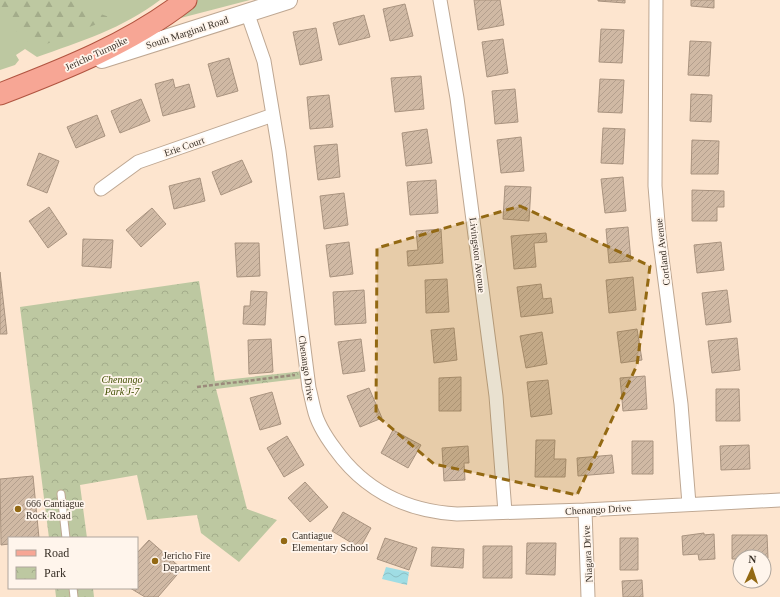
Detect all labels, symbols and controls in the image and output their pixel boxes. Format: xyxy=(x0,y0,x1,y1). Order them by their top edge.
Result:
street label: South Marginal Road xyxy=(145,14,230,51)
street label: Jericho Turnpike xyxy=(63,34,130,73)
street label: Erie Court xyxy=(163,134,206,158)
street label: Livingston Avenue xyxy=(467,217,488,294)
street label: Cortland Avenue xyxy=(653,217,672,286)
street label: Chenango Drive xyxy=(296,335,317,402)
park label: Chenango Park J-7 xyxy=(101,374,143,397)
place label: 666 Cantiague Rock Road xyxy=(26,498,85,521)
street label: Chenango Drive xyxy=(565,502,632,517)
marker: 666 Cantiague Rock Road xyxy=(13,504,23,514)
street label: Niagara Drive xyxy=(580,525,594,583)
place label: Cantiague Elementary School xyxy=(292,530,369,553)
marker: Cantiague Elementary School xyxy=(279,536,289,546)
legend xyxy=(8,537,138,589)
text: Road xyxy=(44,546,69,560)
north arrow xyxy=(732,549,772,589)
place label: Jericho Fire Department xyxy=(163,550,211,573)
text: N xyxy=(748,553,757,565)
marker: Jericho Fire Department xyxy=(150,556,160,566)
text: Park xyxy=(44,566,66,580)

